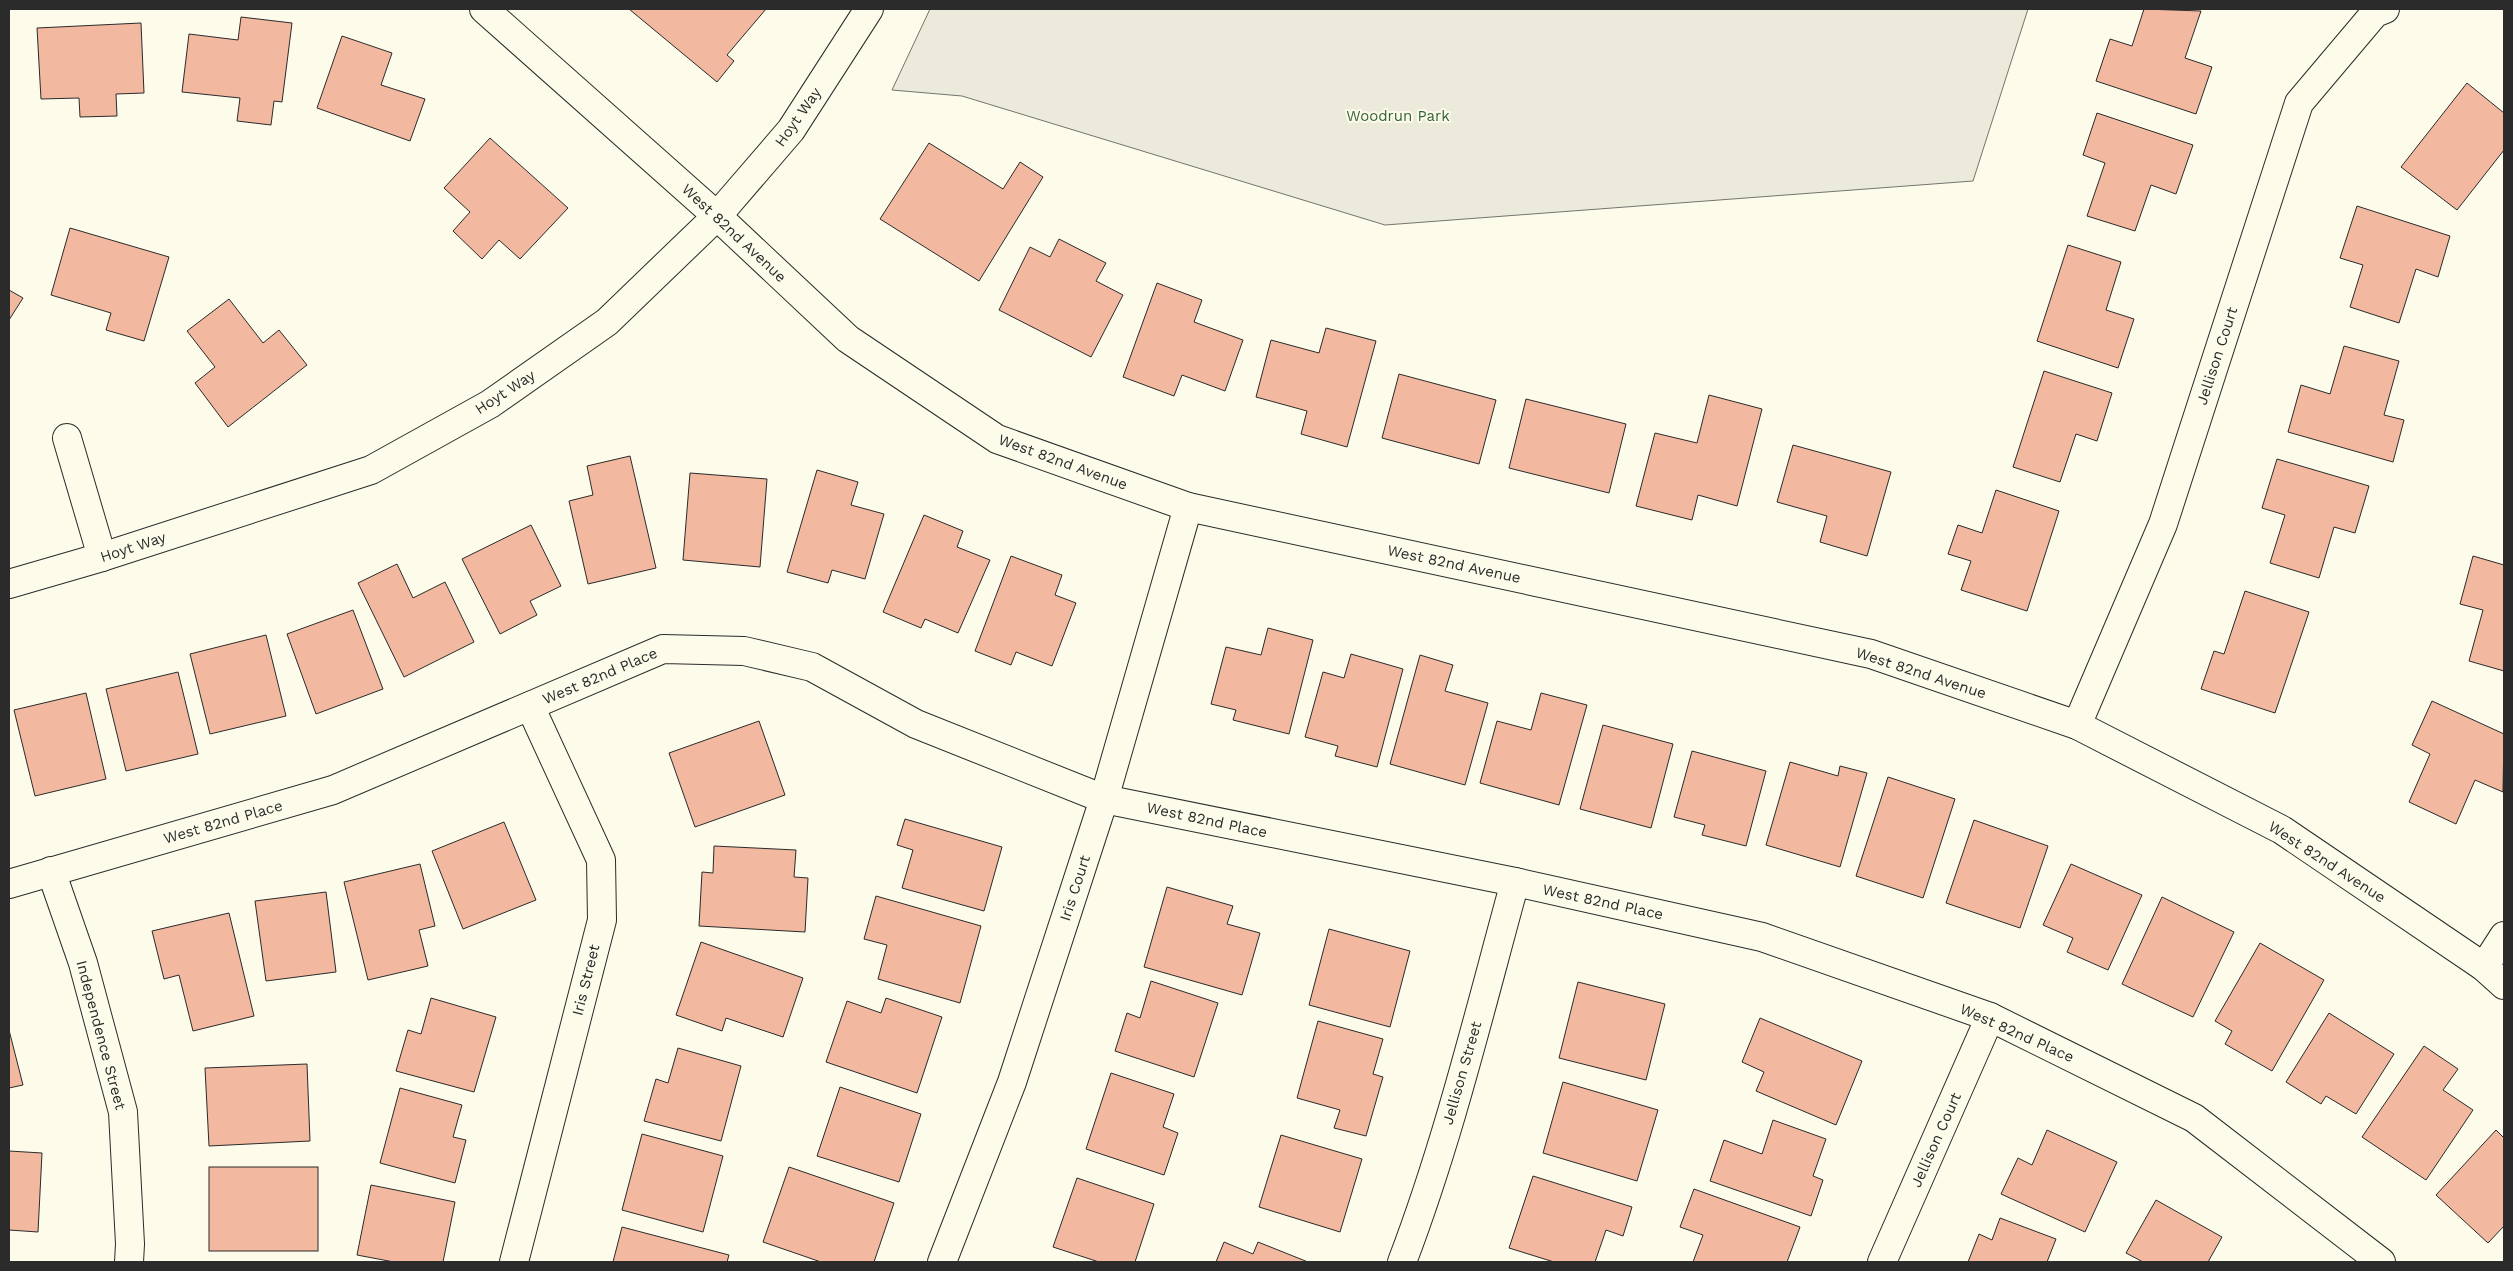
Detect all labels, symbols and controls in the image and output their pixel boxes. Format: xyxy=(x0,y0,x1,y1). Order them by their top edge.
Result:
street label: Hoyt Way xyxy=(771,84,825,150)
park label: Woodrun Park xyxy=(1346,107,1450,125)
street label: West 82nd Avenue xyxy=(678,180,790,286)
street label: Jellison Court xyxy=(2193,304,2242,407)
street label: Hoyt Way xyxy=(472,366,539,418)
street label: West 82nd Avenue xyxy=(996,430,1130,494)
street label: Hoyt Way xyxy=(98,528,168,566)
street label: West 82nd Avenue xyxy=(1386,541,1522,587)
street label: West 82nd Avenue xyxy=(1853,643,1989,703)
street label: West 82nd Place xyxy=(540,644,660,708)
street label: West 82nd Place xyxy=(161,796,285,848)
street label: West 82nd Place xyxy=(1145,798,1269,842)
street label: West 82nd Avenue xyxy=(2265,817,2389,907)
street label: Iris Court xyxy=(1056,852,1094,923)
street label: West 82nd Place xyxy=(1541,880,1665,924)
street label: Iris Street xyxy=(568,942,604,1017)
street label: Independence Street xyxy=(72,958,130,1112)
street label: West 82nd Place xyxy=(1957,1000,2077,1066)
street label: Jellison Street xyxy=(1439,1019,1486,1127)
street label: Jellison Court xyxy=(1907,1089,1965,1190)

